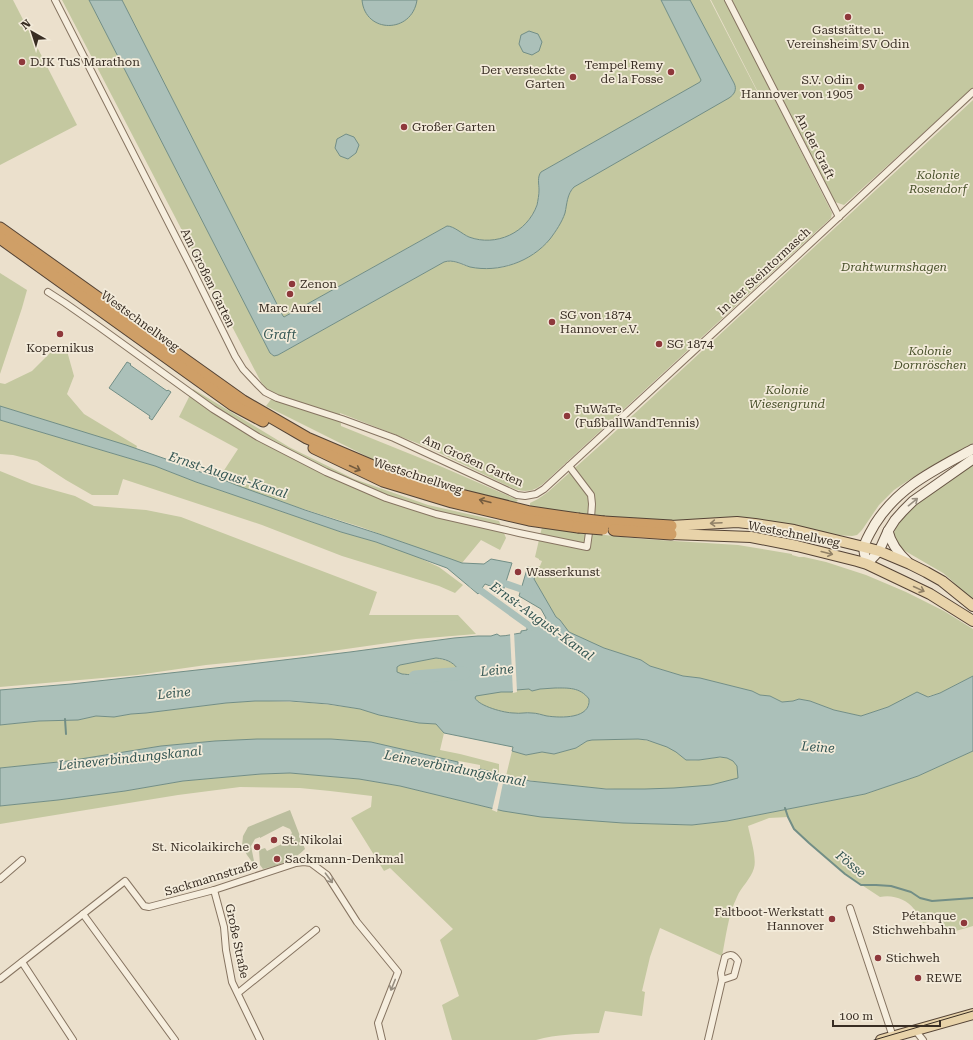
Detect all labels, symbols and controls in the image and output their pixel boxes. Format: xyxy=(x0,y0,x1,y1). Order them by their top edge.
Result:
north arrow xyxy=(12,12,52,52)
marker: Gaststätte u. Vereinsheim SV Odin xyxy=(843,12,853,22)
text: N xyxy=(19,17,34,32)
place label: Gaststätte u. Vereinsheim SV Odin xyxy=(787,23,910,51)
place label: DJK TuS Marathon xyxy=(30,55,140,69)
marker: DJK TuS Marathon xyxy=(17,57,27,67)
place label: Tempel Remy de la Fosse xyxy=(584,58,664,86)
place label: Der versteckte Garten xyxy=(481,63,565,91)
marker: Tempel Remy de la Fosse xyxy=(666,67,676,77)
marker: Der versteckte Garten xyxy=(568,72,578,82)
place label: S.V. Odin Hannover von 1905 xyxy=(741,73,853,101)
marker: S.V. Odin Hannover von 1905 xyxy=(856,82,866,92)
street label: An der Graft xyxy=(793,111,838,182)
place label: Großer Garten xyxy=(412,120,496,134)
marker: Großer Garten xyxy=(399,122,409,132)
park label: Kolonie Rosendorf xyxy=(908,168,969,196)
street label: In der Steintormasch xyxy=(715,224,813,318)
street label: Am Großen Garten xyxy=(178,226,238,330)
park label: Drahtwurmshagen xyxy=(840,260,947,274)
place label: Zenon xyxy=(300,277,337,291)
marker: Zenon xyxy=(287,279,297,289)
street label: Westschnellweg xyxy=(98,288,182,354)
marker: Marc Aurel xyxy=(285,289,295,299)
place label: Marc Aurel xyxy=(258,301,322,315)
place label: SG von 1874 Hannover e.V. xyxy=(560,308,639,336)
marker: SG von 1874 Hannover e.V. xyxy=(547,317,557,327)
water label: Graft xyxy=(264,327,297,342)
marker: Kopernikus xyxy=(55,329,65,339)
place label: SG 1874 xyxy=(667,337,714,351)
marker: SG 1874 xyxy=(654,339,664,349)
place label: Kopernikus xyxy=(26,341,94,355)
park label: Kolonie Dornröschen xyxy=(892,344,967,372)
park label: Kolonie Wiesengrund xyxy=(749,383,826,411)
place label: FuWaTe (FußballWandTennis) xyxy=(575,402,699,430)
marker: FuWaTe (FußballWandTennis) xyxy=(562,411,572,421)
street label: Am Großen Garten xyxy=(421,433,526,490)
water label: Ernst-August-Kanal xyxy=(166,448,289,501)
street label: Westschnellweg xyxy=(372,455,465,497)
one-way arrow xyxy=(349,465,361,472)
one-way arrow xyxy=(479,497,492,504)
one-way arrow xyxy=(908,497,919,506)
street label: Westschnellweg xyxy=(747,518,841,550)
one-way arrow xyxy=(710,520,723,527)
one-way arrow xyxy=(820,550,833,558)
place label: Wasserkunst xyxy=(526,565,600,579)
marker: Wasserkunst xyxy=(513,567,523,577)
water label: Ernst-August-Kanal xyxy=(487,578,597,664)
one-way arrow xyxy=(912,586,924,593)
water label: Leine xyxy=(479,661,515,679)
water label: Leine xyxy=(156,684,192,702)
water label: Leine xyxy=(800,738,836,756)
water label: Leineverbindungskanal xyxy=(57,743,203,773)
water label: Leineverbindungskanal xyxy=(382,747,527,789)
place label: St. Nikolai xyxy=(282,833,343,847)
marker: St. Nikolai xyxy=(269,835,279,845)
place label: St. Nicolaikirche xyxy=(152,840,249,854)
marker: St. Nicolaikirche xyxy=(252,842,262,852)
water label: Fösse xyxy=(832,847,869,881)
place label: Sackmann-Denkmal xyxy=(285,852,404,866)
marker: Sackmann-Denkmal xyxy=(272,854,282,864)
street label: Sackmannstraße xyxy=(163,857,260,899)
one-way arrow xyxy=(325,873,333,884)
street label: Große Straße xyxy=(222,902,252,980)
place label: Faltboot-Werkstatt Hannover xyxy=(715,905,825,933)
place label: Pétanque Stichwehbahn xyxy=(873,909,956,937)
marker: Faltboot-Werkstatt Hannover xyxy=(827,914,837,924)
marker: Pétanque Stichwehbahn xyxy=(959,918,969,928)
place label: Stichweh xyxy=(886,951,940,965)
marker: Stichweh xyxy=(873,953,883,963)
place label: REWE xyxy=(926,971,962,985)
marker: REWE xyxy=(913,973,923,983)
one-way arrow xyxy=(388,978,396,990)
scale bar xyxy=(833,1002,940,1028)
text: 100 m xyxy=(839,1009,873,1023)

